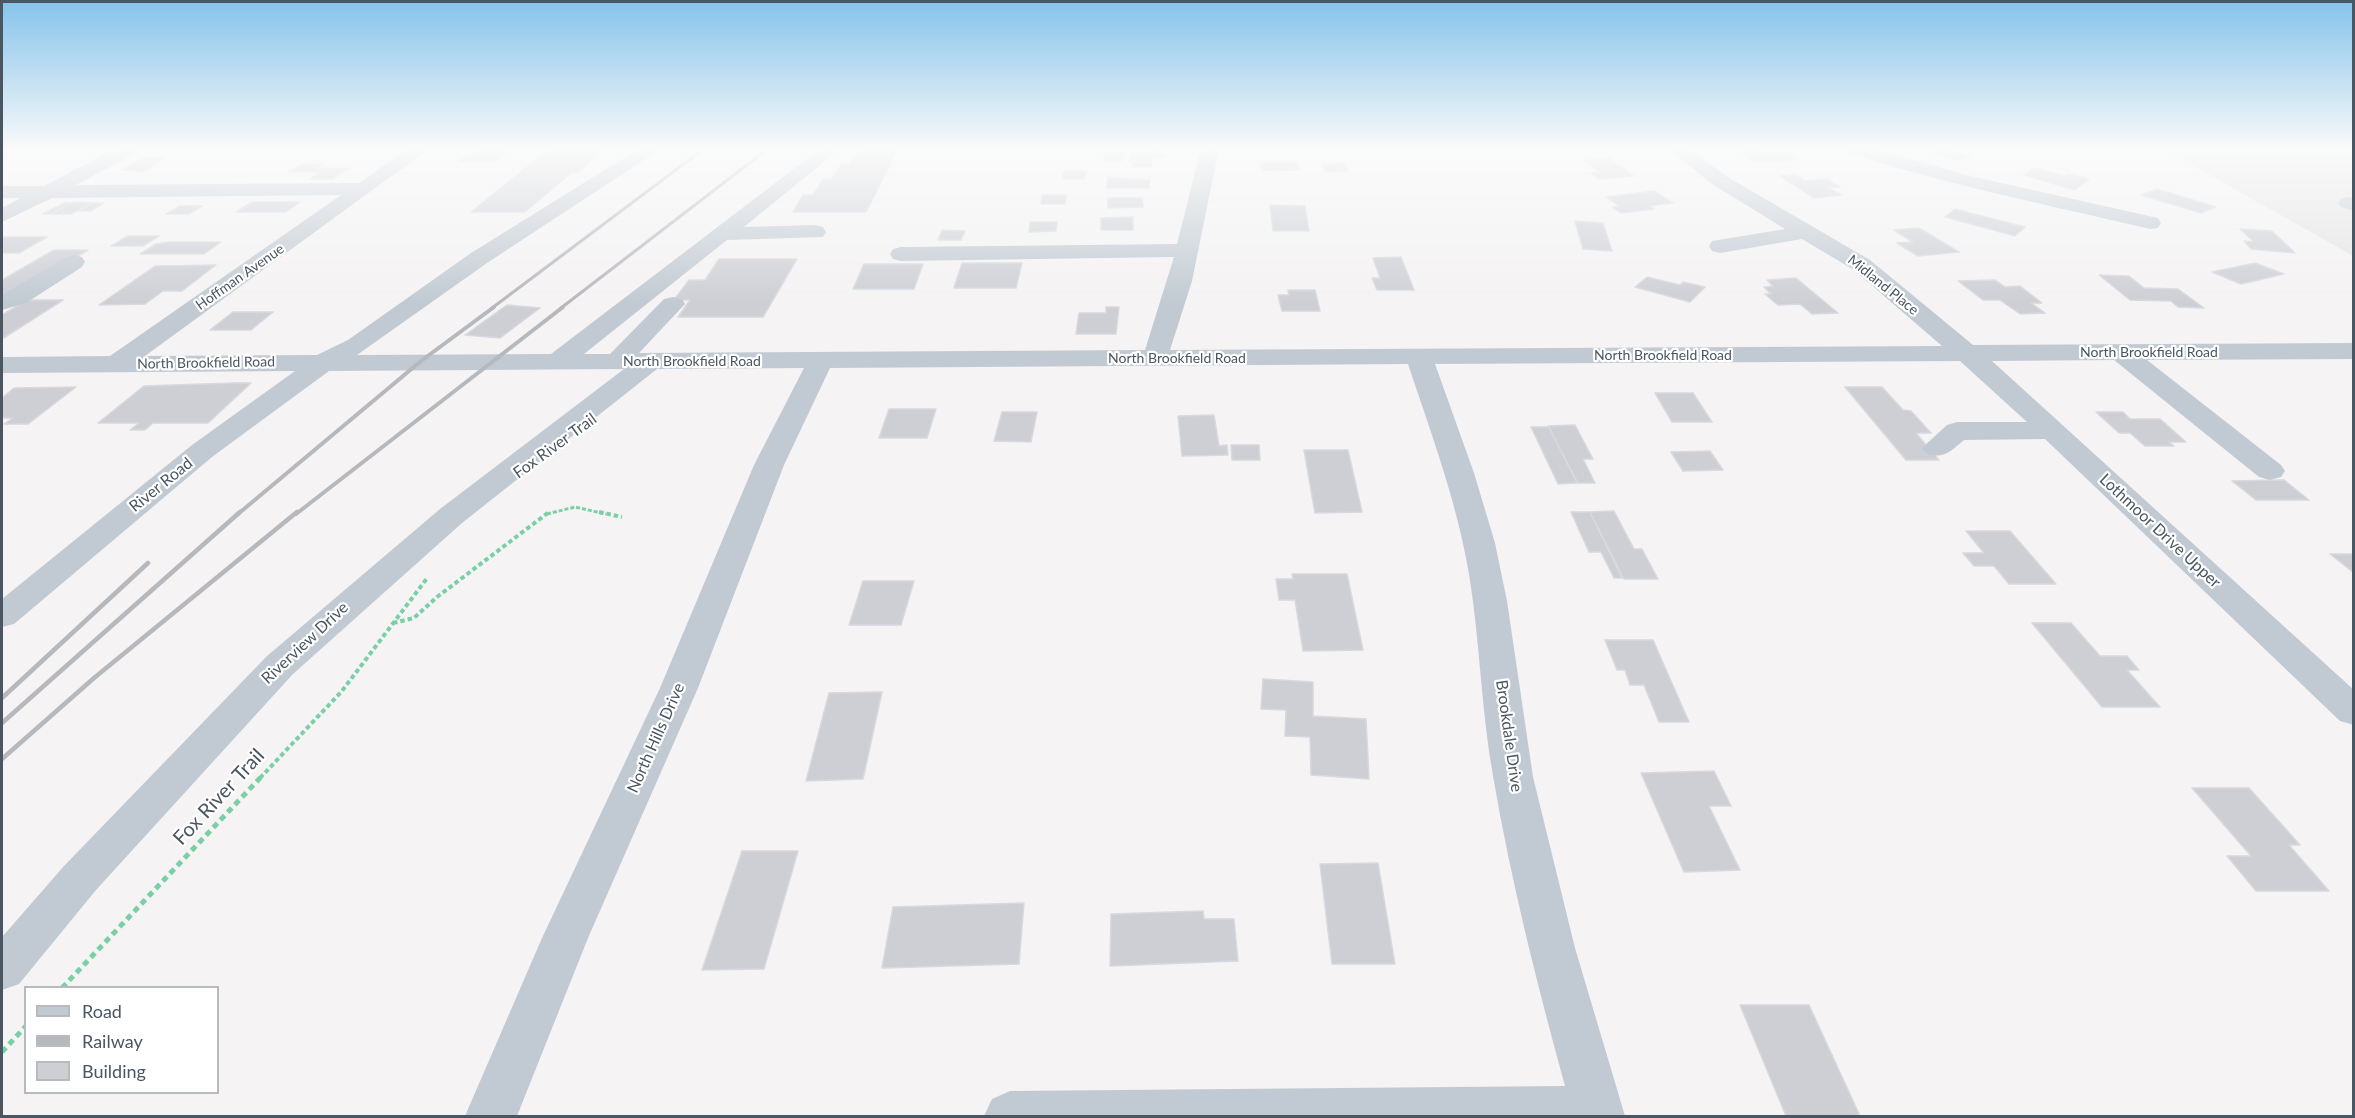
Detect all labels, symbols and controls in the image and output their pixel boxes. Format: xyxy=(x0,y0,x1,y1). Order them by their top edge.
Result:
street label: Hoffman Avenue xyxy=(193,240,287,314)
street label: Midland Place xyxy=(1844,251,1922,319)
street label: North Brookfield Road xyxy=(2080,344,2218,360)
street label: North Brookfield Road xyxy=(1594,347,1732,363)
street label: North Brookfield Road xyxy=(1108,350,1246,366)
street label: North Brookfield Road xyxy=(137,353,275,373)
street label: North Brookfield Road xyxy=(623,353,761,369)
street label: Fox River Trail xyxy=(510,409,600,483)
street label: River Road xyxy=(126,454,196,516)
street label: Lothmoor Drive Upper xyxy=(2096,470,2224,592)
street label: Riverview Drive xyxy=(258,598,352,688)
street label: Brookdale Drive xyxy=(1492,679,1526,793)
street label: North Hills Drive xyxy=(623,680,689,796)
street label: Fox River Trail xyxy=(168,744,270,850)
legend xyxy=(24,986,219,1094)
text: Road xyxy=(82,1000,122,1022)
text: Railway xyxy=(82,1030,143,1052)
text: Building xyxy=(82,1060,146,1082)

